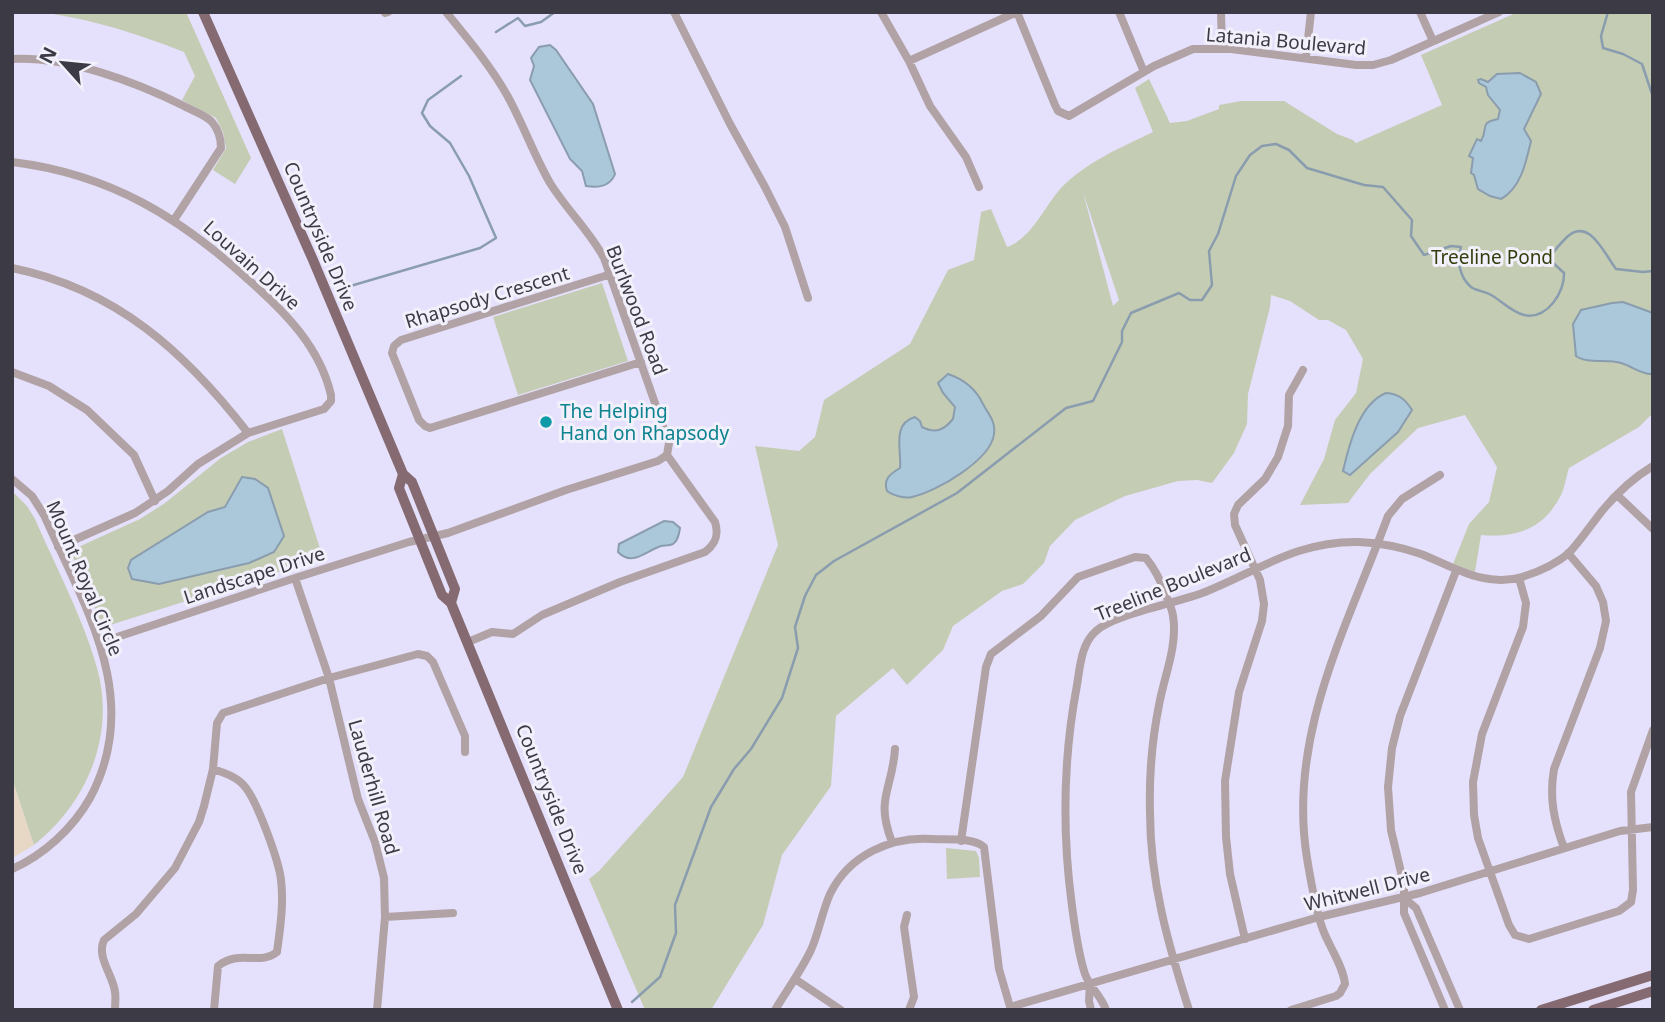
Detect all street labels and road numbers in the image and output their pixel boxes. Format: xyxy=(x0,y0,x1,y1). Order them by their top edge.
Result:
street label: Latania Boulevard xyxy=(1205,21,1367,61)
street label: Countryside Drive xyxy=(278,157,364,315)
street label: Louvain Drive xyxy=(198,214,306,316)
street label: Burlwood Road xyxy=(600,241,674,379)
street label: Rhapsody Crescent xyxy=(402,260,572,334)
street label: Mount Royal Circle xyxy=(41,496,129,660)
street label: Landscape Drive xyxy=(180,540,328,610)
street label: Treeline Boulevard xyxy=(1091,541,1255,627)
street label: Lauderhill Road xyxy=(342,716,406,858)
street label: Countryside Drive xyxy=(510,720,594,878)
street label: Whitwell Drive xyxy=(1301,861,1433,917)

